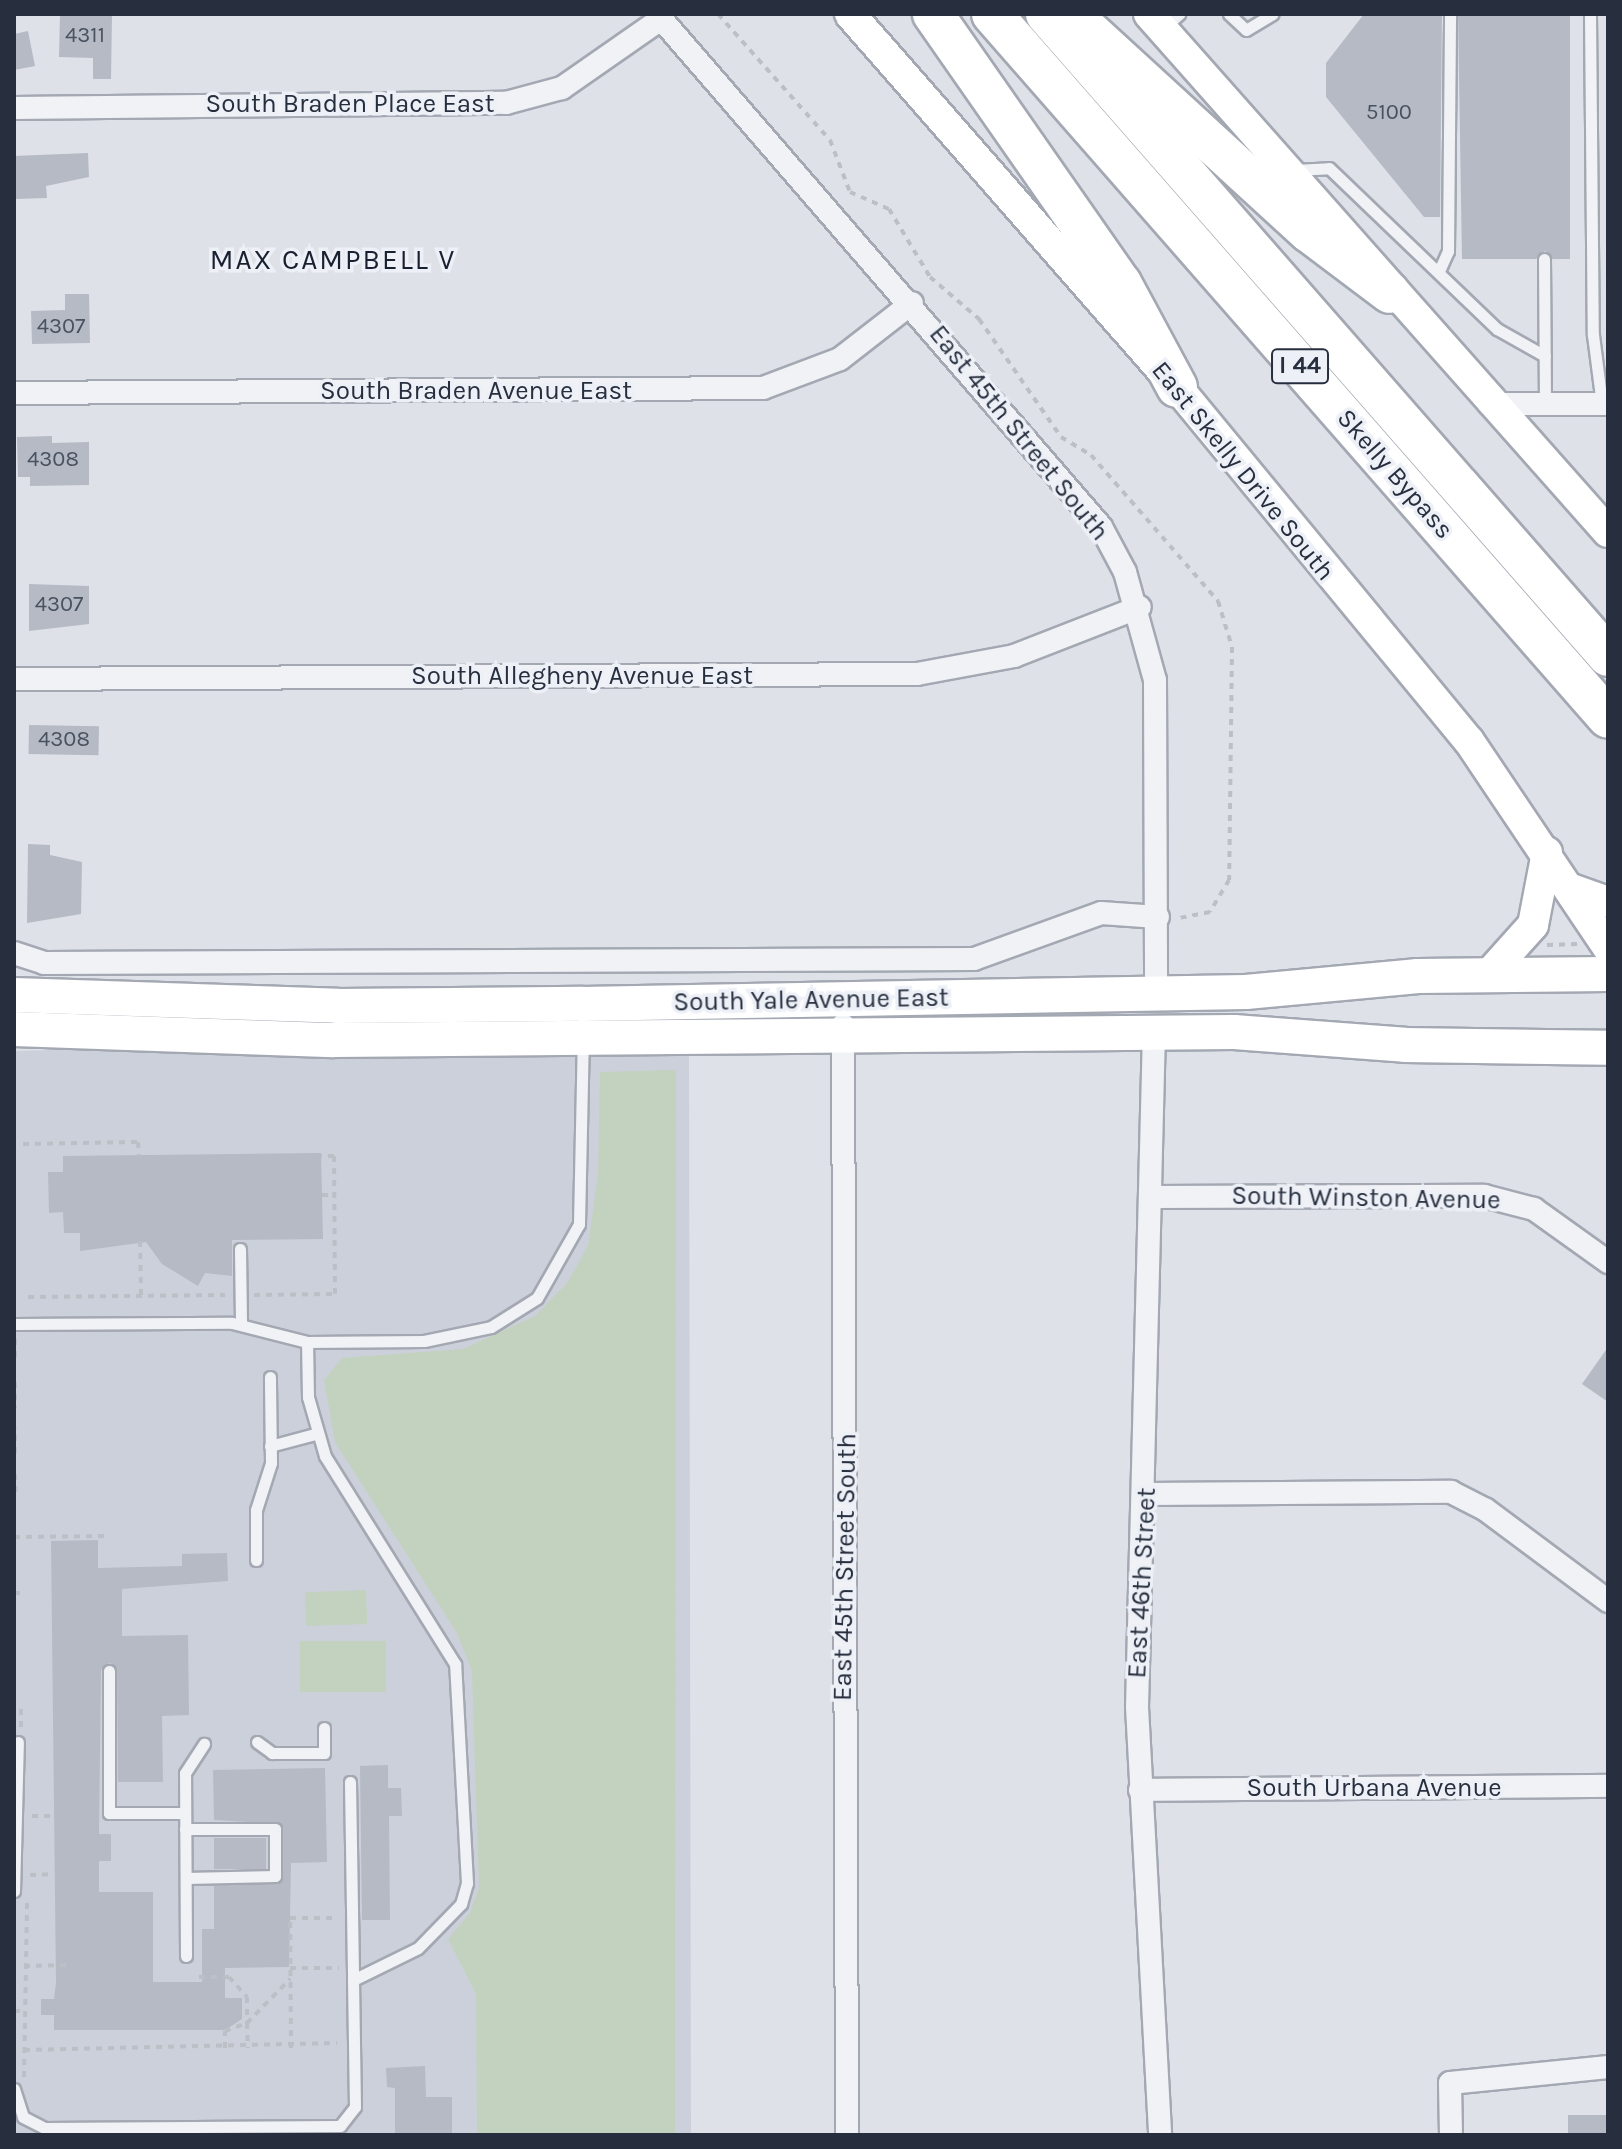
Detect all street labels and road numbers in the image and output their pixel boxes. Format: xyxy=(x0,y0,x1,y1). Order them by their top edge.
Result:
street label: South Braden Place East xyxy=(205,88,495,120)
street label: East 45th Street South xyxy=(923,319,1115,547)
road number: I 44 xyxy=(1270,346,1330,386)
street label: East Skelly Drive South xyxy=(1145,355,1341,587)
street label: South Braden Avenue East xyxy=(320,375,632,407)
street label: Skelly Bypass xyxy=(1330,403,1460,545)
street label: South Allegheny Avenue East xyxy=(411,660,753,692)
street label: South Yale Avenue East xyxy=(673,982,949,1018)
street label: South Winston Avenue xyxy=(1231,1180,1501,1216)
street label: East 45th Street South xyxy=(827,1433,863,1701)
street label: East 46th Street xyxy=(1121,1487,1163,1679)
street label: South Urbana Avenue xyxy=(1246,1772,1502,1804)

